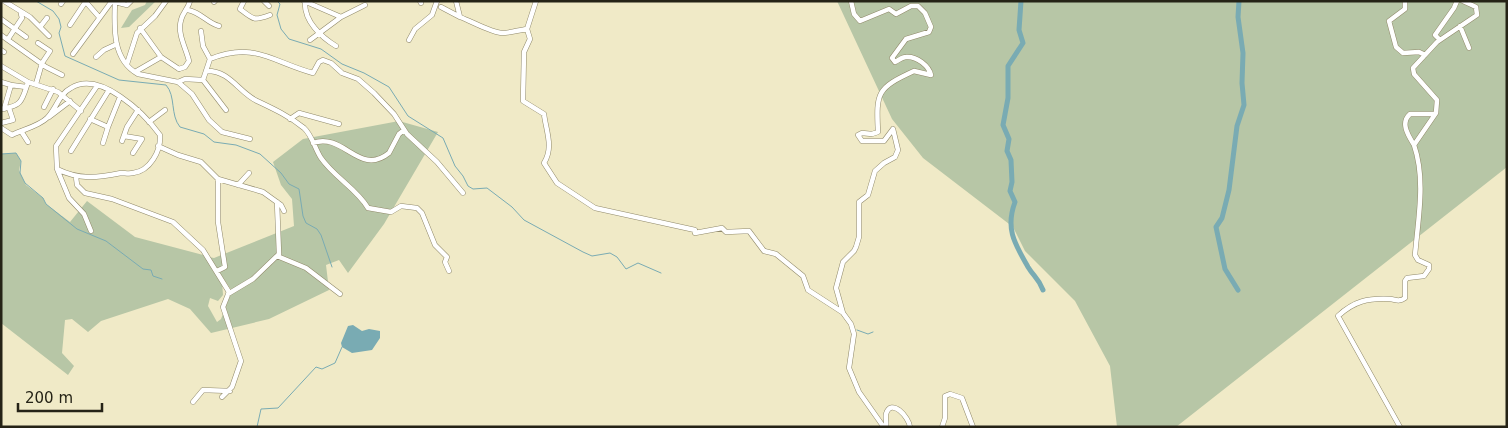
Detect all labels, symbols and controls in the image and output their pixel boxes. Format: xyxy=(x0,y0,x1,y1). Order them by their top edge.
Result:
scale bar xyxy=(18,380,101,412)
text: 200 m xyxy=(25,389,73,407)

